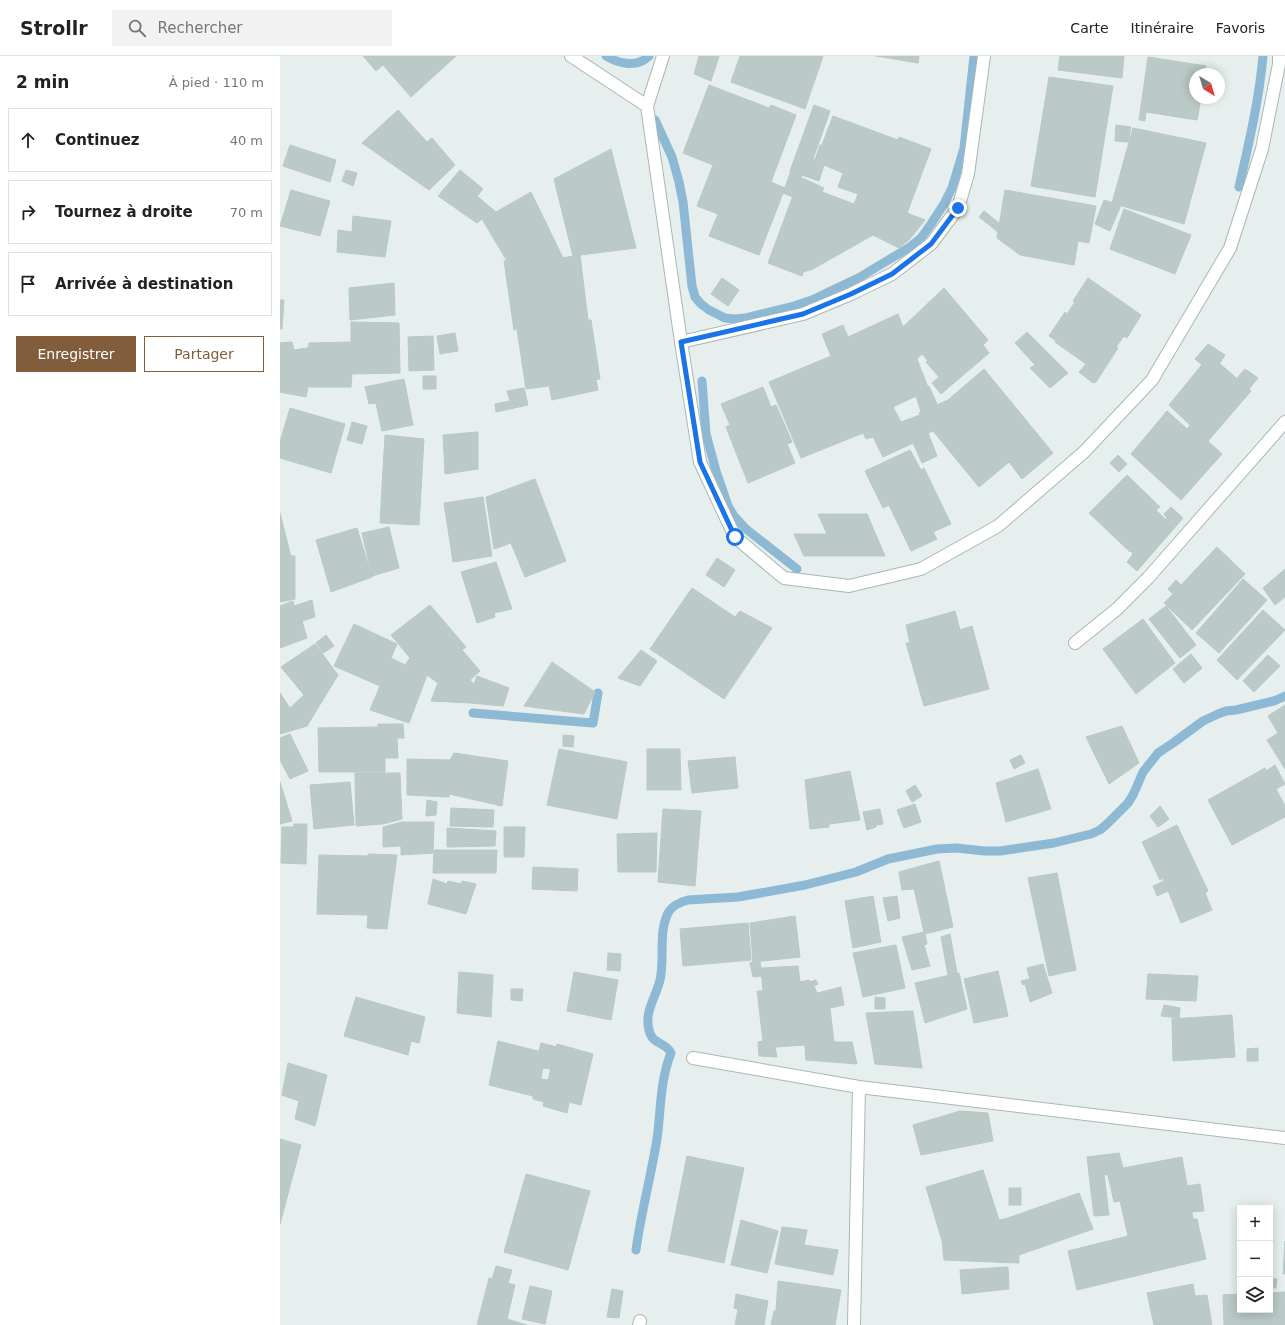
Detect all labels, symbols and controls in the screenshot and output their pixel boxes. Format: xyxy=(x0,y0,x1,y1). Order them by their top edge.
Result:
search box xyxy=(112,10,392,46)
text: Strollr xyxy=(20,17,88,39)
icon: search xyxy=(126,17,148,39)
text: Rechercher xyxy=(158,19,243,37)
text: Carte xyxy=(1070,20,1109,36)
text: Itinéraire xyxy=(1131,20,1194,36)
text: Favoris xyxy=(1216,20,1265,36)
north arrow xyxy=(1189,68,1225,104)
text: 2 min xyxy=(16,72,69,92)
text: À pied · 110 m xyxy=(169,75,264,90)
icon: ahead xyxy=(17,129,39,151)
text: Continuez xyxy=(55,131,140,149)
text: 40 m xyxy=(230,133,263,148)
route end xyxy=(949,199,967,217)
icon: right xyxy=(17,201,39,223)
text: Tournez à droite xyxy=(55,203,193,221)
text: 70 m xyxy=(230,205,263,220)
icon: arrive xyxy=(17,273,39,295)
text: Arrivée à destination xyxy=(55,275,233,293)
button: Enregistrer xyxy=(16,336,136,372)
button: Partager xyxy=(144,336,264,372)
route start xyxy=(726,528,744,546)
map controls xyxy=(1237,1205,1273,1313)
button: + xyxy=(1237,1205,1273,1241)
button: − xyxy=(1237,1241,1273,1277)
button: layers xyxy=(1237,1277,1273,1313)

